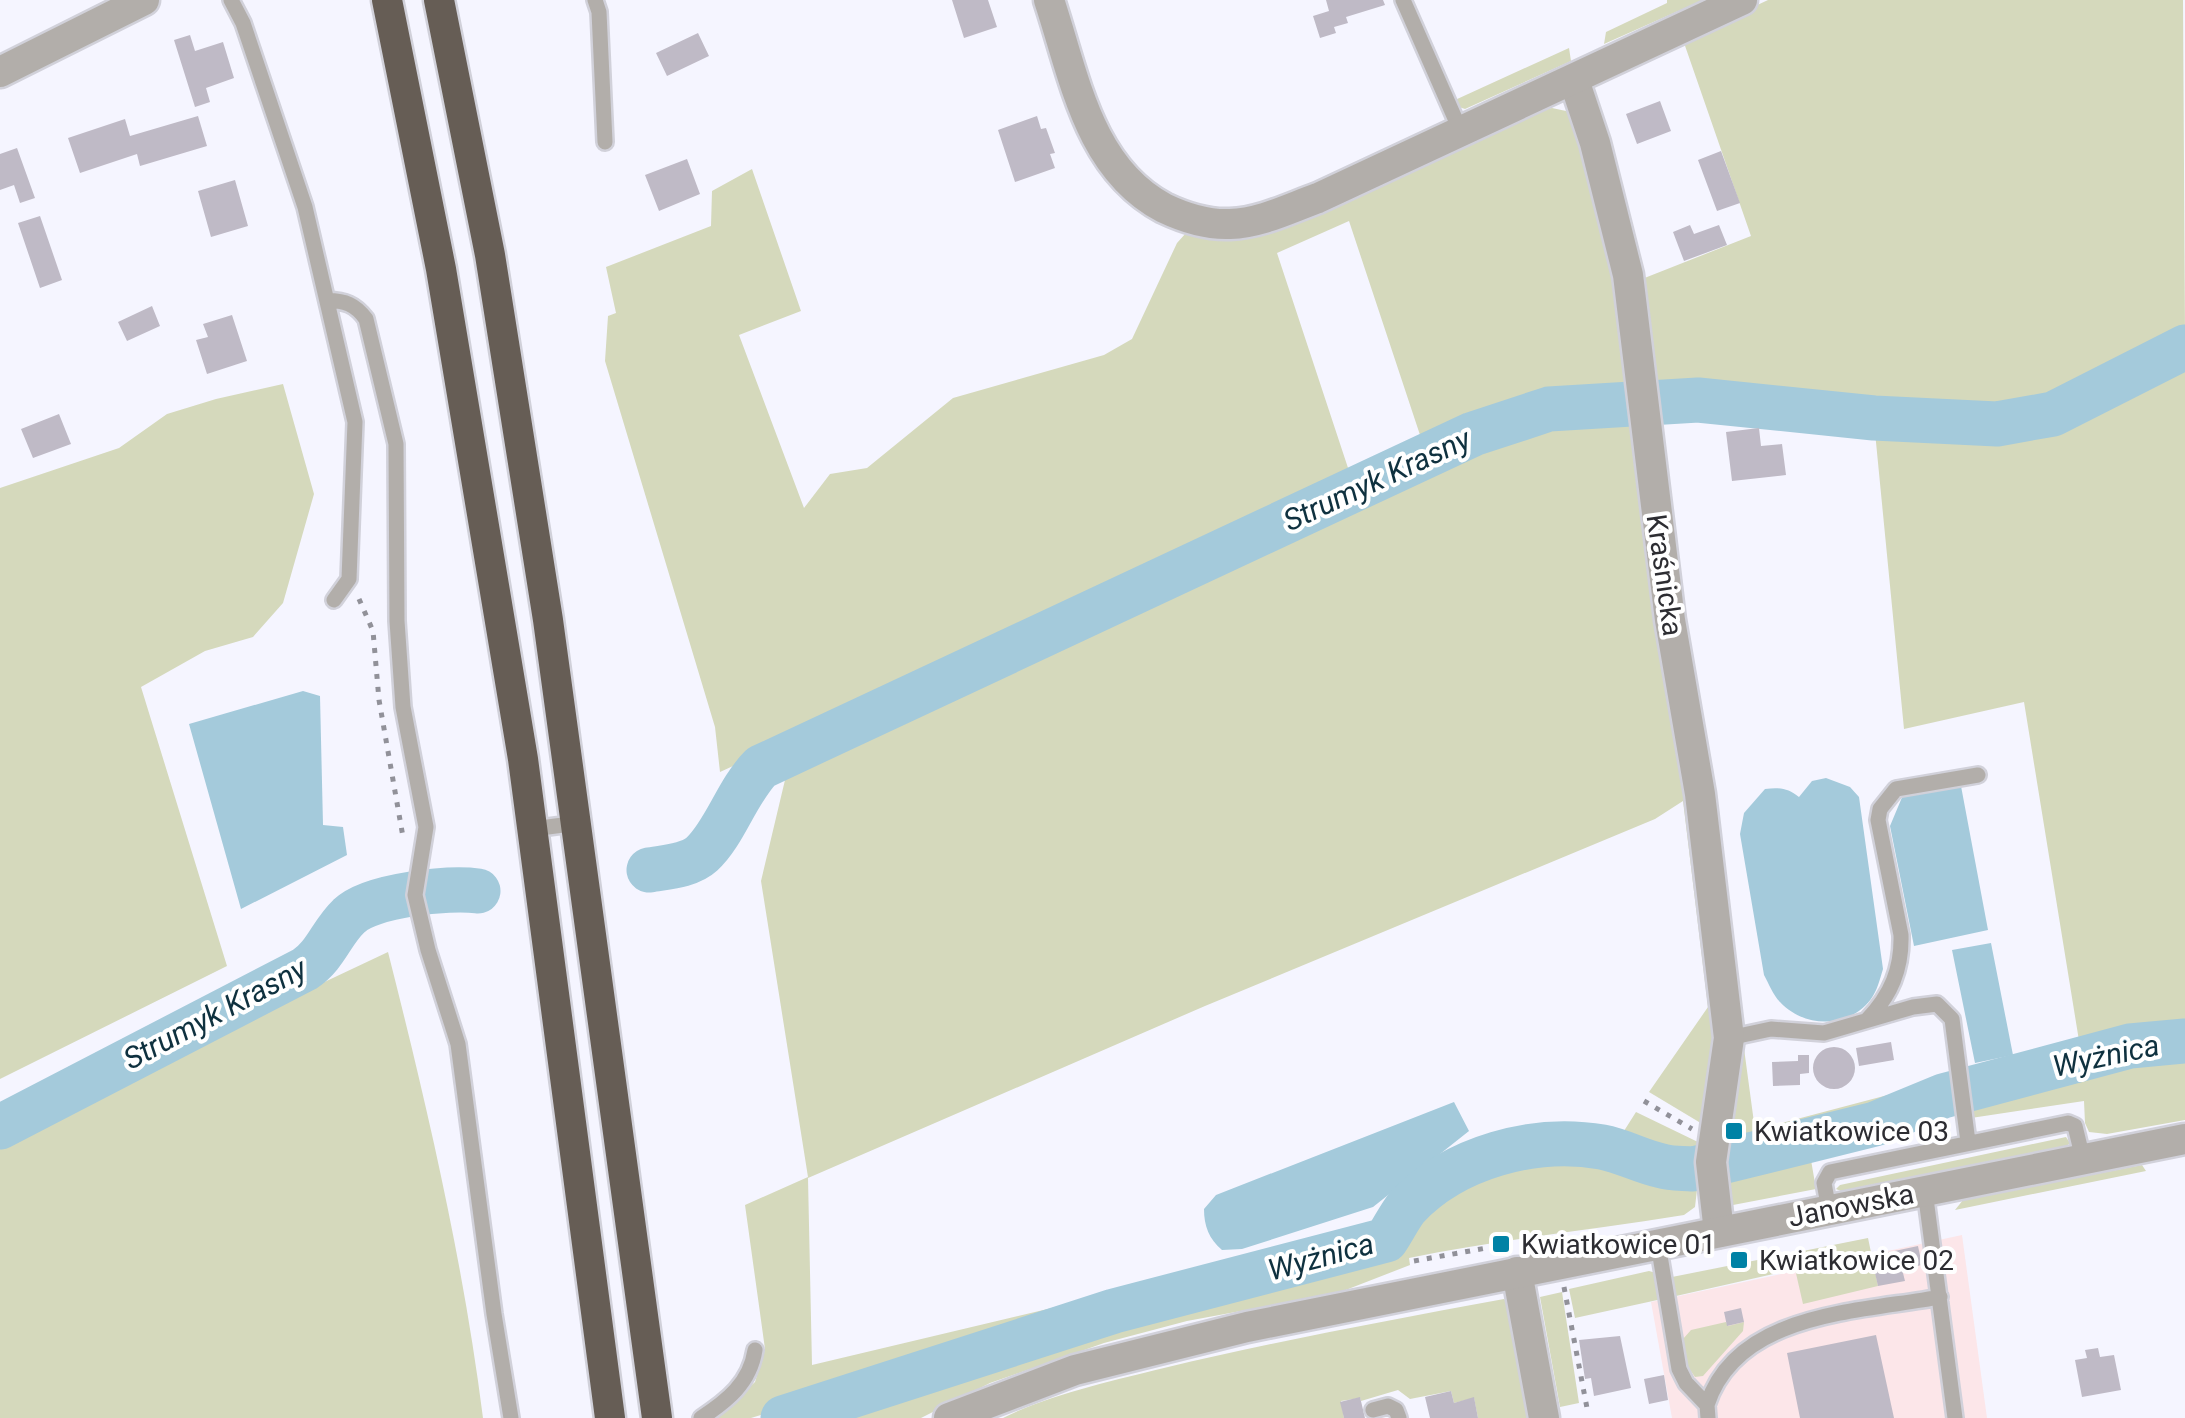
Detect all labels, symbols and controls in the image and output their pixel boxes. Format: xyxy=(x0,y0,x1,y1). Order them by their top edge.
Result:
water label: Strumyk Krasny xyxy=(1278,420,1477,538)
street label: Kraśnicka xyxy=(1640,512,1689,638)
water label: Strumyk Krasny xyxy=(117,950,313,1077)
water label: Wyżnica xyxy=(2049,1027,2162,1084)
place label: Kwiatkowice 03 xyxy=(1754,1115,1949,1148)
marker: Kwiatkowice 03 xyxy=(1723,1120,1745,1142)
street label: Janowska xyxy=(1786,1177,1917,1234)
water label: Wyżnica xyxy=(1264,1226,1378,1287)
place label: Kwiatkowice 01 xyxy=(1521,1228,1716,1261)
marker: Kwiatkowice 01 xyxy=(1490,1233,1512,1255)
place label: Kwiatkowice 02 xyxy=(1759,1244,1954,1277)
marker: Kwiatkowice 02 xyxy=(1728,1249,1750,1271)

